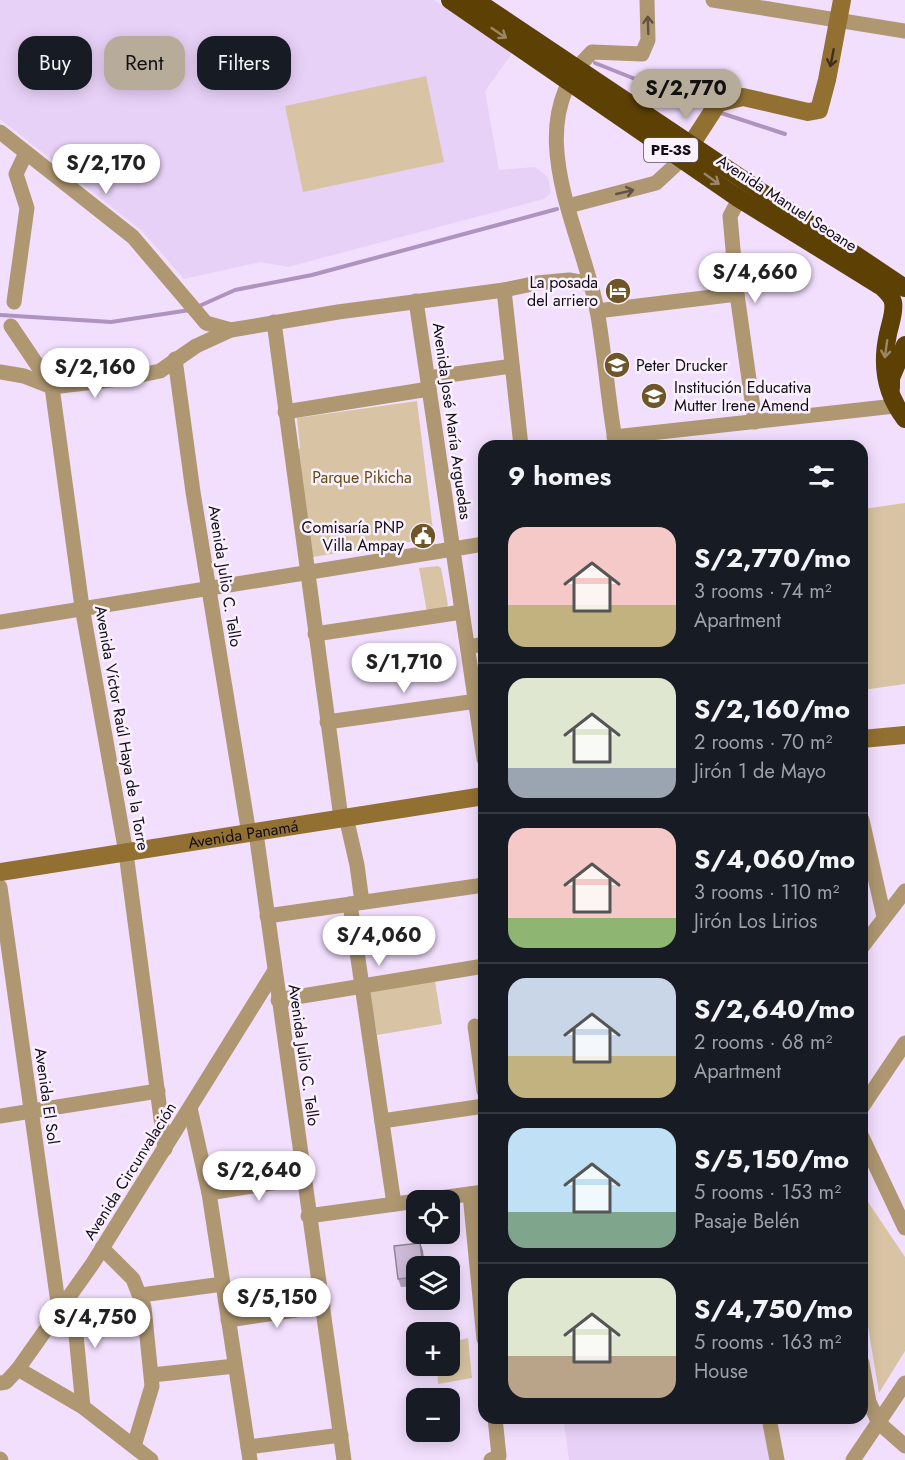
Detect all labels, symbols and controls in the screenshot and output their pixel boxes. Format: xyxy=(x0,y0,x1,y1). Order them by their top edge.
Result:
one-way arrow xyxy=(642,16,653,36)
one-way arrow xyxy=(490,27,507,39)
chip: Buy xyxy=(18,36,92,90)
chip: Rent xyxy=(104,36,185,90)
chip: Filters xyxy=(197,36,291,90)
one-way arrow xyxy=(826,47,837,67)
pin: S/2,770 xyxy=(631,69,741,120)
text: S/2,770 xyxy=(645,74,727,103)
road number: PE-3S xyxy=(644,138,698,162)
pin: S/2,170 xyxy=(51,144,161,195)
text: S/2,170 xyxy=(66,149,146,178)
street label: Avenida Manuel Seoane xyxy=(712,149,862,257)
one-way arrow xyxy=(703,172,719,185)
one-way arrow xyxy=(614,186,634,197)
pin: S/4,660 xyxy=(700,253,810,304)
text: S/4,660 xyxy=(712,258,798,287)
place label: La posada del arriero xyxy=(527,271,598,312)
hotel icon: La posada del arriero xyxy=(603,276,633,306)
street label: Avenida José María Arguedas xyxy=(427,321,477,521)
one-way arrow xyxy=(880,338,891,358)
pin: S/2,160 xyxy=(40,348,150,399)
school or university icon: Peter Drucker xyxy=(602,350,632,380)
text: S/2,160 xyxy=(54,353,136,382)
place label: Peter Drucker xyxy=(636,354,728,377)
place label: Institución Educativa Mutter Irene Amend xyxy=(674,376,811,417)
school or university icon: Institución Educativa Mutter Irene Amend xyxy=(639,381,669,411)
text: 9 homes xyxy=(508,457,611,495)
icon: filters xyxy=(805,460,838,493)
park label: Parque Pikicha xyxy=(312,466,412,489)
street label: Avenida Julio C. Tello xyxy=(202,504,248,649)
place label: Comisaría PNP Villa Ampay xyxy=(301,516,405,557)
public building icon: Comisaría PNP Villa Ampay xyxy=(408,521,438,551)
text: S/2,770/mo xyxy=(694,539,851,577)
icon: home xyxy=(556,551,628,623)
text: 3 rooms · 74 m² xyxy=(694,577,832,606)
street label: Avenida Víctor Raúl Haya de la Torre xyxy=(89,604,155,852)
text: Apartment xyxy=(694,606,781,635)
pin: S/1,710 xyxy=(349,643,459,694)
text: S/1,710 xyxy=(366,648,442,677)
text: S/2,160/mo xyxy=(694,690,850,728)
icon: home xyxy=(556,702,628,774)
text: 2 rooms · 70 m² xyxy=(694,728,832,757)
text: Jirón 1 de Mayo xyxy=(694,757,826,786)
street label: Avenida Panamá xyxy=(186,814,300,854)
text: S/4,060/mo xyxy=(694,840,855,878)
icon: home xyxy=(556,852,628,924)
text: 3 rooms · 110 m² xyxy=(694,878,840,907)
text: Jirón Los Lirios xyxy=(694,907,817,936)
pin: S/4,060 xyxy=(324,916,434,967)
text: S/4,060 xyxy=(337,921,421,950)
street label: Avenida Julio C. Tello xyxy=(283,983,325,1128)
text: S/2,640/mo xyxy=(694,990,855,1028)
icon: home xyxy=(556,1002,628,1074)
text: 2 rooms · 68 m² xyxy=(694,1028,832,1057)
street label: Avenida El Sol xyxy=(29,1046,65,1146)
text: Apartment xyxy=(694,1057,781,1086)
street label: Avenida Circunvalación xyxy=(78,1098,182,1244)
text: S/5,150/mo xyxy=(694,1140,849,1178)
pin: S/2,640 xyxy=(204,1151,314,1202)
icon: home xyxy=(556,1152,628,1224)
text: S/2,640 xyxy=(217,1156,301,1185)
text: 5 rooms · 153 m² xyxy=(694,1178,841,1207)
map controls xyxy=(406,1190,460,1442)
button: locate xyxy=(406,1190,460,1244)
text: Pasaje Belén xyxy=(694,1207,800,1236)
button: layers xyxy=(406,1256,460,1310)
pin: S/5,150 xyxy=(222,1278,332,1329)
text: S/5,150 xyxy=(237,1283,317,1312)
text: S/4,750/mo xyxy=(694,1290,853,1328)
pin: S/4,750 xyxy=(40,1298,150,1349)
icon: home xyxy=(556,1302,628,1374)
text: S/4,750 xyxy=(53,1303,137,1332)
button: + xyxy=(406,1322,460,1376)
text: 5 rooms · 163 m² xyxy=(694,1328,841,1357)
text: House xyxy=(694,1357,748,1386)
button: − xyxy=(406,1388,460,1442)

